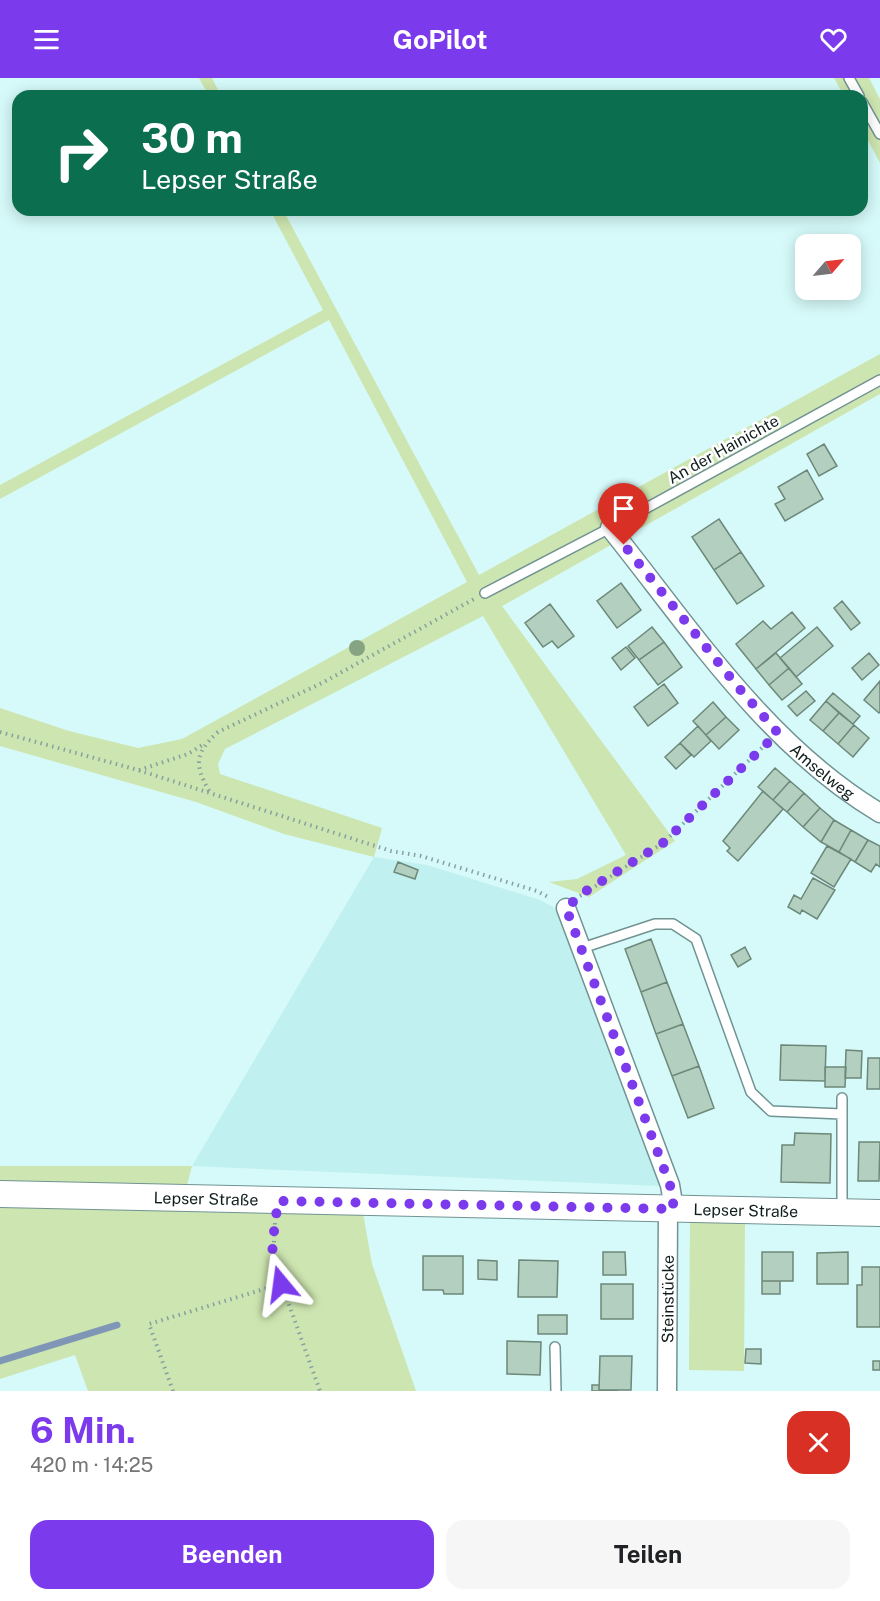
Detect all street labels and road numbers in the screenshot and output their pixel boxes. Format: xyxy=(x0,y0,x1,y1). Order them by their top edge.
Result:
street label: An der Hainichte xyxy=(664,411,782,488)
street label: Amselweg xyxy=(786,740,858,804)
street label: Lepser Straße xyxy=(153,1188,259,1210)
street label: Lepser Straße xyxy=(693,1200,798,1221)
street label: Steinstücke xyxy=(658,1255,678,1343)

